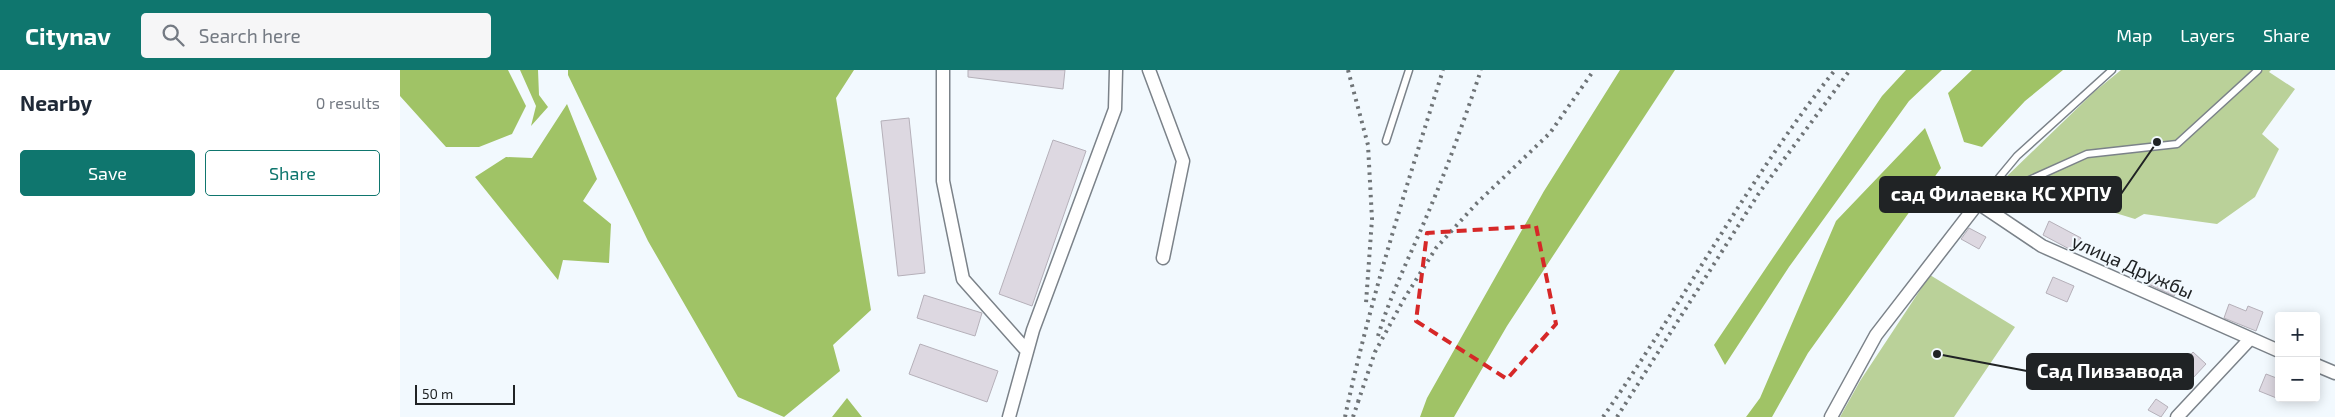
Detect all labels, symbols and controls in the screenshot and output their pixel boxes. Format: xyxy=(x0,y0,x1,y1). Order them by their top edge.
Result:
search box xyxy=(141,13,491,58)
text: Citynav xyxy=(25,21,111,50)
icon: search xyxy=(159,21,187,49)
text: Search here xyxy=(199,24,301,47)
text: Map xyxy=(2116,24,2152,46)
text: Layers xyxy=(2180,24,2235,46)
text: Share xyxy=(2263,24,2310,46)
text: Nearby xyxy=(20,90,92,115)
text: 0 results xyxy=(316,93,380,112)
button: Save xyxy=(20,150,195,196)
button: Share xyxy=(205,150,380,196)
callout: сад Филаевка КС ХРПУ xyxy=(1880,177,2121,212)
text: сад Филаевка КС ХРПУ xyxy=(1891,181,2111,205)
street label: улица Дружбы xyxy=(2068,229,2198,304)
map controls xyxy=(2275,312,2320,402)
button: + xyxy=(2275,312,2320,357)
callout: Сад Пивзавода xyxy=(2027,354,2193,389)
button: − xyxy=(2275,357,2320,402)
text: Сад Пивзавода xyxy=(2037,358,2183,382)
scale bar xyxy=(415,382,515,405)
text: 50 m xyxy=(422,385,453,402)

